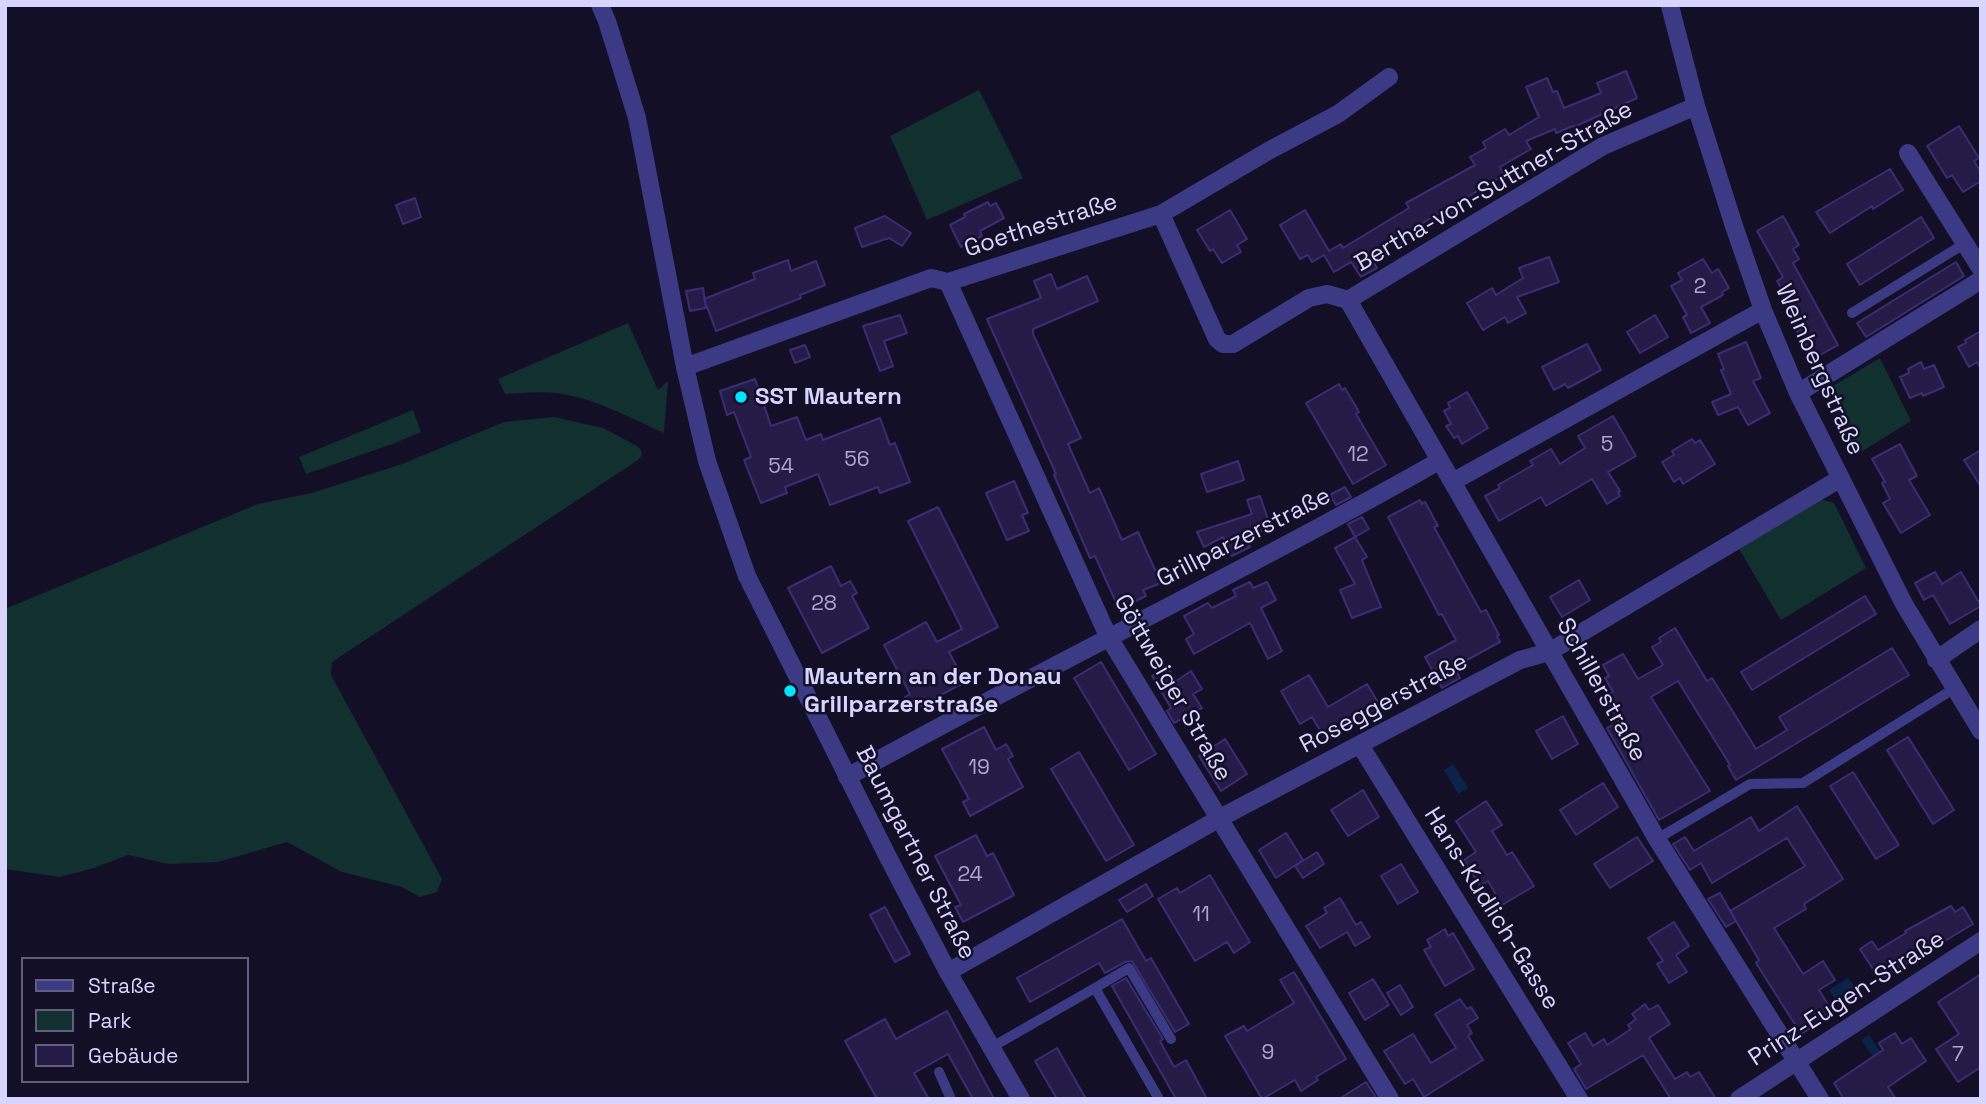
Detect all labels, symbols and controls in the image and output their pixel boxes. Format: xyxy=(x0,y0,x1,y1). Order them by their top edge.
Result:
street label: Bertha-von-Suttner-Straße xyxy=(1350,96,1638,278)
street label: Goethestraße xyxy=(961,188,1121,264)
house number: 2 xyxy=(1694,274,1706,300)
street label: Weinbergstraße xyxy=(1768,280,1870,460)
place label: SST Mautern xyxy=(755,383,902,411)
marker: SST Mautern xyxy=(733,389,749,405)
house number: 5 xyxy=(1601,432,1613,458)
house number: 12 xyxy=(1347,442,1369,468)
house number: 56 xyxy=(844,447,870,473)
house number: 54 xyxy=(768,454,794,480)
street label: Grillparzerstraße xyxy=(1152,482,1336,594)
street label: Göttweiger Straße xyxy=(1107,590,1237,786)
house number: 28 xyxy=(811,591,837,617)
street label: Schillerstraße xyxy=(1550,613,1652,767)
street label: Roseggerstraße xyxy=(1295,648,1473,760)
place label: Mautern an der Donau Grillparzerstraße xyxy=(804,663,1062,719)
marker: Mautern an der Donau Grillparzerstraße xyxy=(782,683,798,699)
street label: Baumgartner Straße xyxy=(849,742,981,964)
house number: 19 xyxy=(968,755,990,781)
street label: Hans-Kudlich-Gasse xyxy=(1417,803,1565,1015)
house number: 24 xyxy=(957,862,983,888)
house number: 11 xyxy=(1192,902,1210,928)
street label: Prinz-Eugen-Straße xyxy=(1744,925,1950,1073)
legend xyxy=(21,957,248,1083)
text: Straße xyxy=(88,972,156,999)
text: Park xyxy=(88,1007,132,1034)
house number: 9 xyxy=(1262,1040,1274,1066)
text: Gebäude xyxy=(88,1042,178,1069)
house number: 7 xyxy=(1952,1042,1964,1068)

